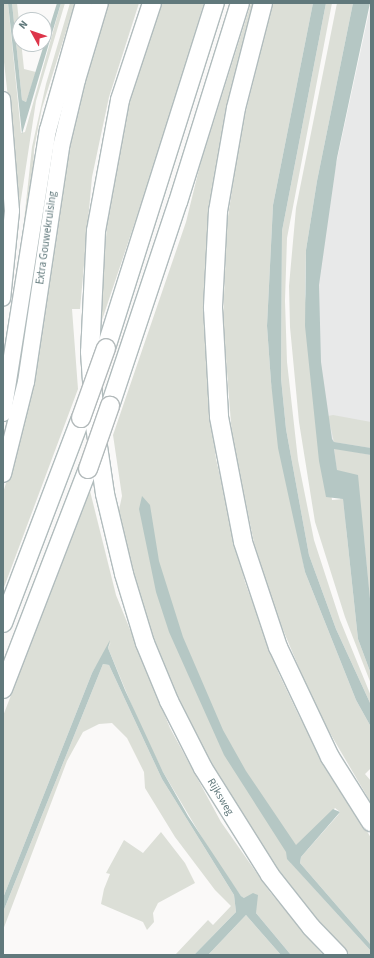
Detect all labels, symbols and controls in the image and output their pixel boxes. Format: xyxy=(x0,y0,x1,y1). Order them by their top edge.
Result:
north arrow xyxy=(12,12,52,52)
text: N xyxy=(15,17,31,32)
street label: Extra Gouwekruising xyxy=(34,191,60,285)
street label: Rijksweg xyxy=(204,776,236,818)

